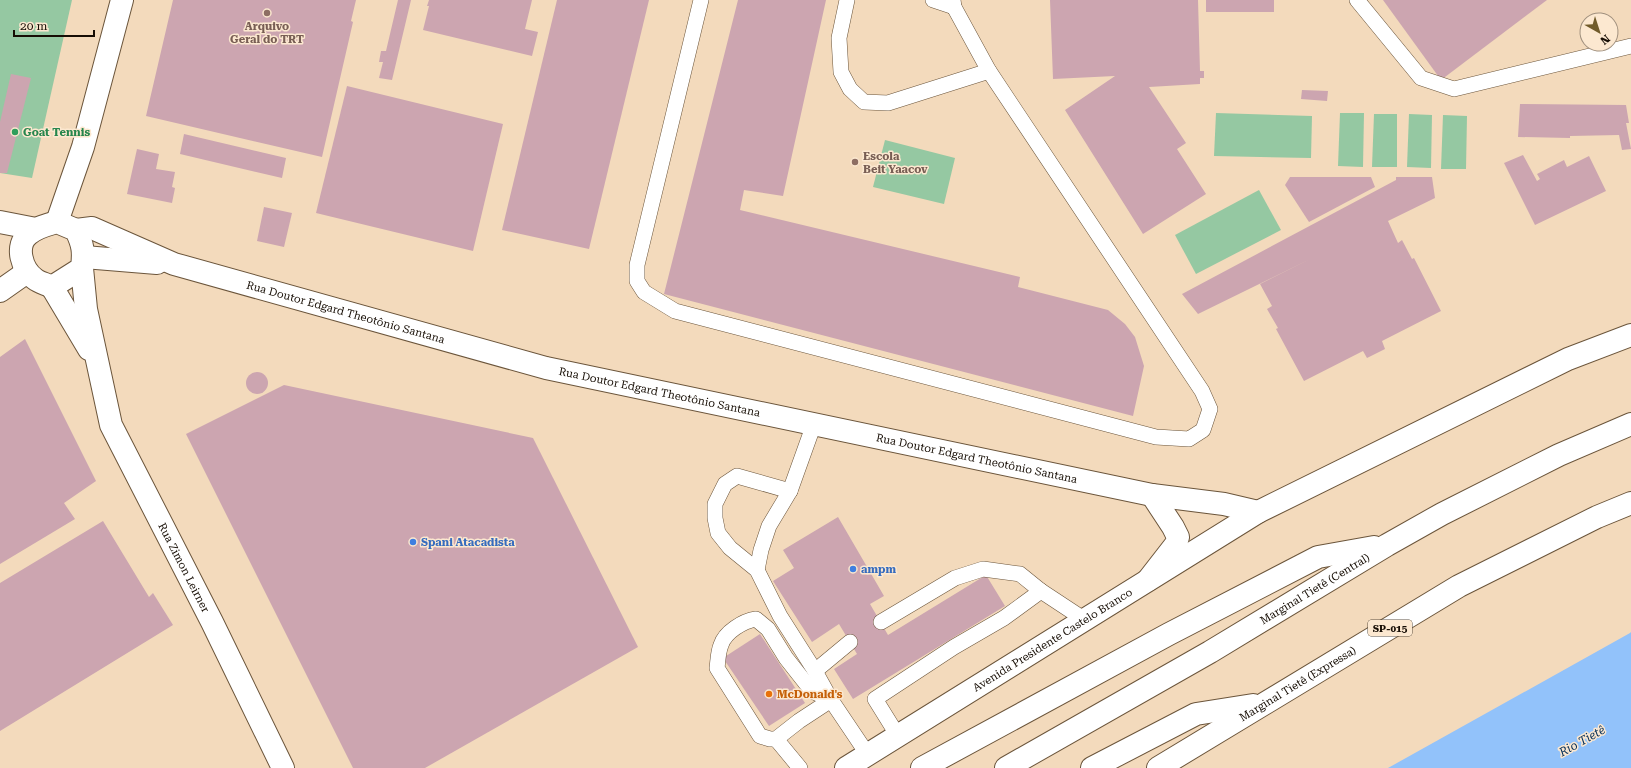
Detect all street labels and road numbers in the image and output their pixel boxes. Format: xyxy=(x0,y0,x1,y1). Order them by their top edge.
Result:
street label: Rua Doutor Edgard Theotônio Santana xyxy=(245,278,446,346)
street label: Rua Doutor Edgard Theotônio Santana xyxy=(558,364,761,419)
street label: Rua Doutor Edgard Theotônio Santana xyxy=(875,431,1079,486)
street label: Rua Zimon Leirner xyxy=(156,521,213,615)
street label: Marginal Tietê (Central) xyxy=(1258,550,1372,627)
street label: Avenida Presidente Castelo Branco xyxy=(970,585,1135,694)
road number: SP-015 xyxy=(1368,620,1412,636)
street label: Marginal Tietê (Expressa) xyxy=(1237,643,1359,724)

